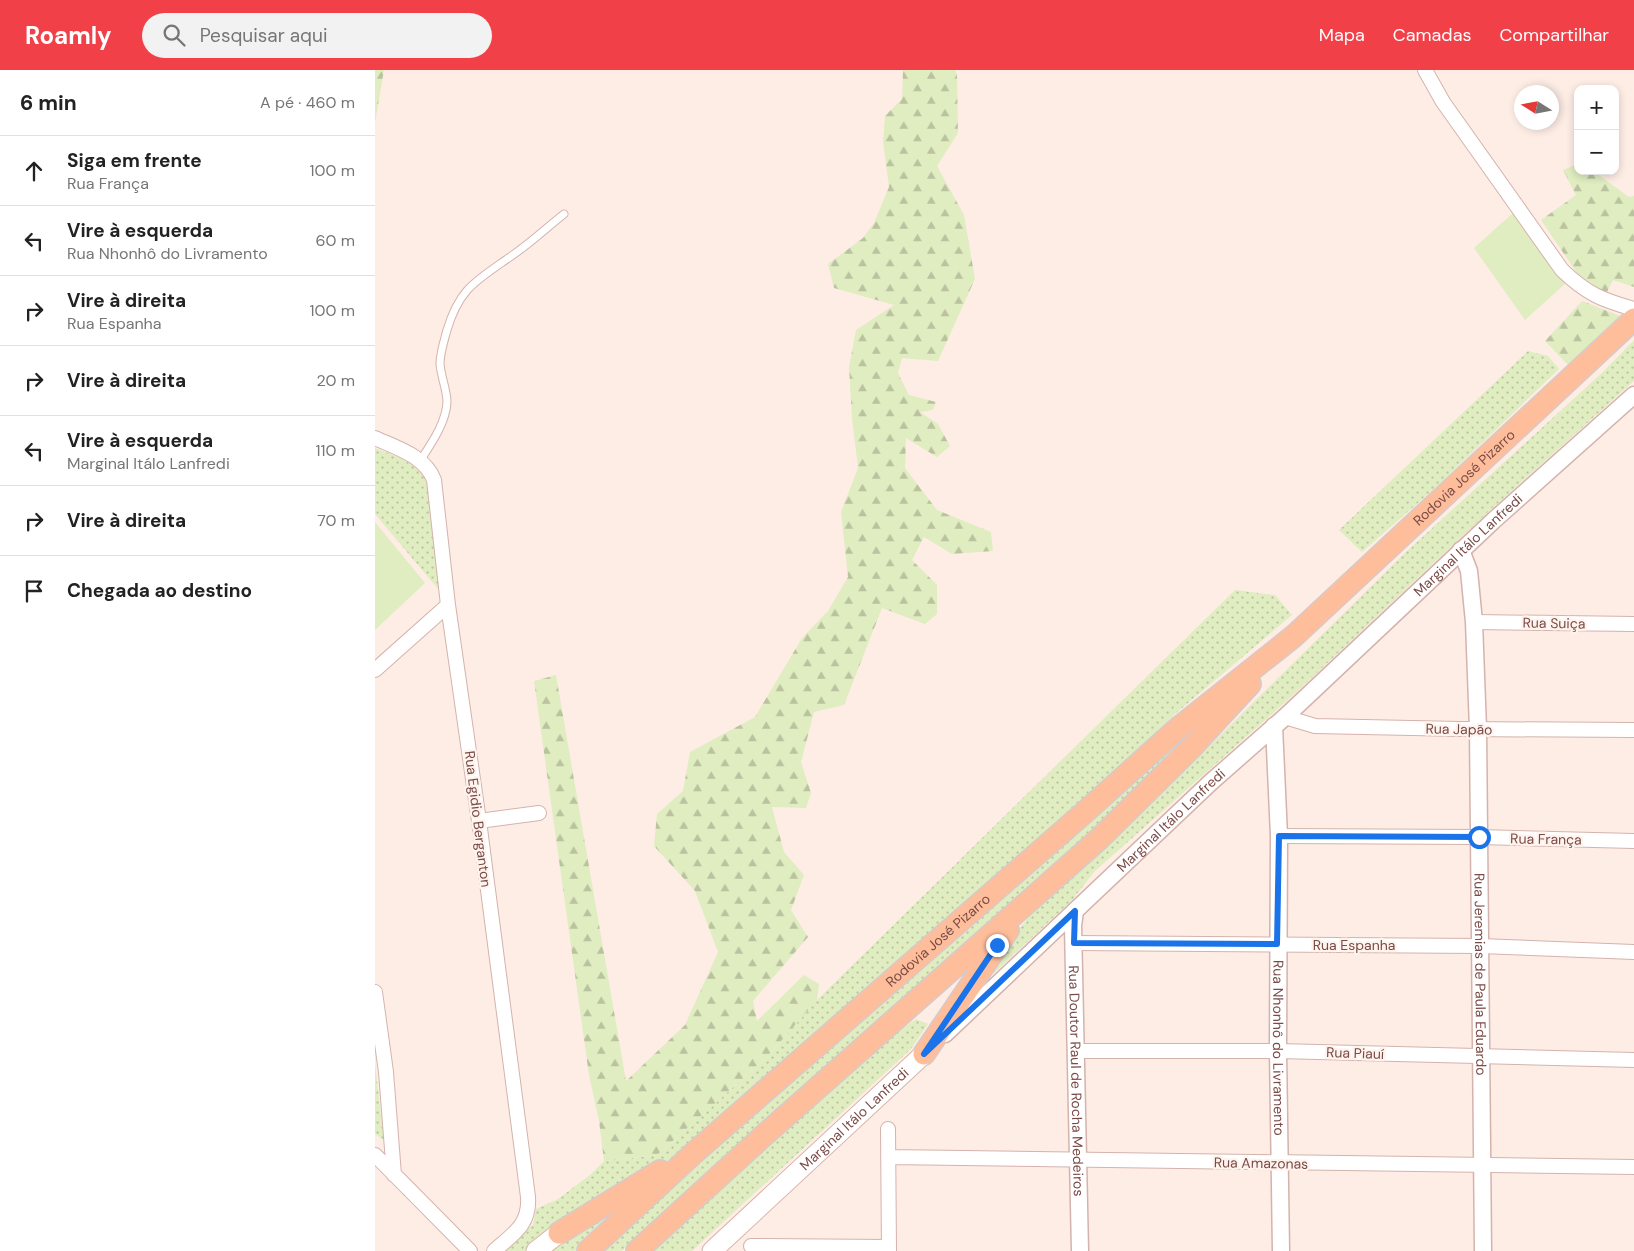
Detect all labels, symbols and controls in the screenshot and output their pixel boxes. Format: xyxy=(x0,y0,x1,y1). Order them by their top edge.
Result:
search box xyxy=(142,13,492,58)
text: Roamly xyxy=(25,20,112,51)
icon: search xyxy=(160,21,188,49)
text: Pesquisar aqui xyxy=(200,23,327,48)
text: Mapa xyxy=(1319,23,1365,47)
text: Camadas xyxy=(1393,23,1471,47)
text: Compartilhar xyxy=(1499,23,1609,47)
north arrow xyxy=(1514,85,1559,130)
map controls xyxy=(1574,85,1619,175)
button: + xyxy=(1574,85,1619,130)
text: 6 min xyxy=(20,89,77,117)
text: A pé · 460 m xyxy=(260,92,355,113)
button: − xyxy=(1574,130,1619,175)
text: Siga em frente xyxy=(67,148,202,173)
icon: ahead xyxy=(20,157,48,185)
text: 100 m xyxy=(310,160,355,181)
text: Rua França xyxy=(67,173,149,194)
text: Vire à esquerda xyxy=(67,218,213,243)
icon: left xyxy=(20,227,48,255)
text: 60 m xyxy=(315,230,355,251)
text: Rua Nhonhô do Livramento xyxy=(67,243,268,264)
text: Vire à direita xyxy=(67,288,186,313)
icon: right xyxy=(20,297,48,325)
text: 100 m xyxy=(310,300,355,321)
text: Rua Espanha xyxy=(67,313,162,334)
icon: right xyxy=(20,367,48,395)
text: Vire à direita xyxy=(67,368,186,393)
text: 20 m xyxy=(316,370,355,391)
street label: Rodovia José Pizarro xyxy=(1409,426,1519,529)
text: Vire à esquerda xyxy=(67,428,213,453)
icon: left xyxy=(20,437,48,465)
text: 110 m xyxy=(316,440,355,461)
text: Marginal Itálo Lanfredi xyxy=(67,453,230,474)
street label: Marginal Itálo Lanfredi xyxy=(1410,490,1526,600)
icon: right xyxy=(20,507,48,535)
text: Vire à direita xyxy=(67,508,186,533)
text: 70 m xyxy=(317,510,355,531)
icon: arrive xyxy=(20,577,48,605)
text: Chegada ao destino xyxy=(67,578,252,603)
street label: Rua Suiça xyxy=(1522,613,1586,633)
street label: Rua Japão xyxy=(1425,719,1493,739)
street label: Rua Egidio Berganton xyxy=(461,750,495,888)
street label: Marginal Itálo Lanfredi xyxy=(1113,765,1229,876)
route start xyxy=(1468,826,1491,849)
street label: Rua França xyxy=(1510,829,1582,849)
street label: Rua Jeremias de Paula Eduardo xyxy=(1470,873,1490,1076)
street label: Rodovia José Pizarro xyxy=(882,890,994,991)
route end xyxy=(986,934,1009,957)
street label: Rua Espanha xyxy=(1313,936,1395,954)
street label: Rua Nhonhô do Livramento xyxy=(1269,960,1288,1136)
street label: Rua Doutor Raul de Rocha Medeiros xyxy=(1065,965,1088,1197)
street label: Rua Piauí xyxy=(1326,1043,1385,1063)
street label: Marginal Itálo Lanfredi xyxy=(796,1064,912,1174)
street label: Rua Amazonas xyxy=(1214,1153,1308,1173)

